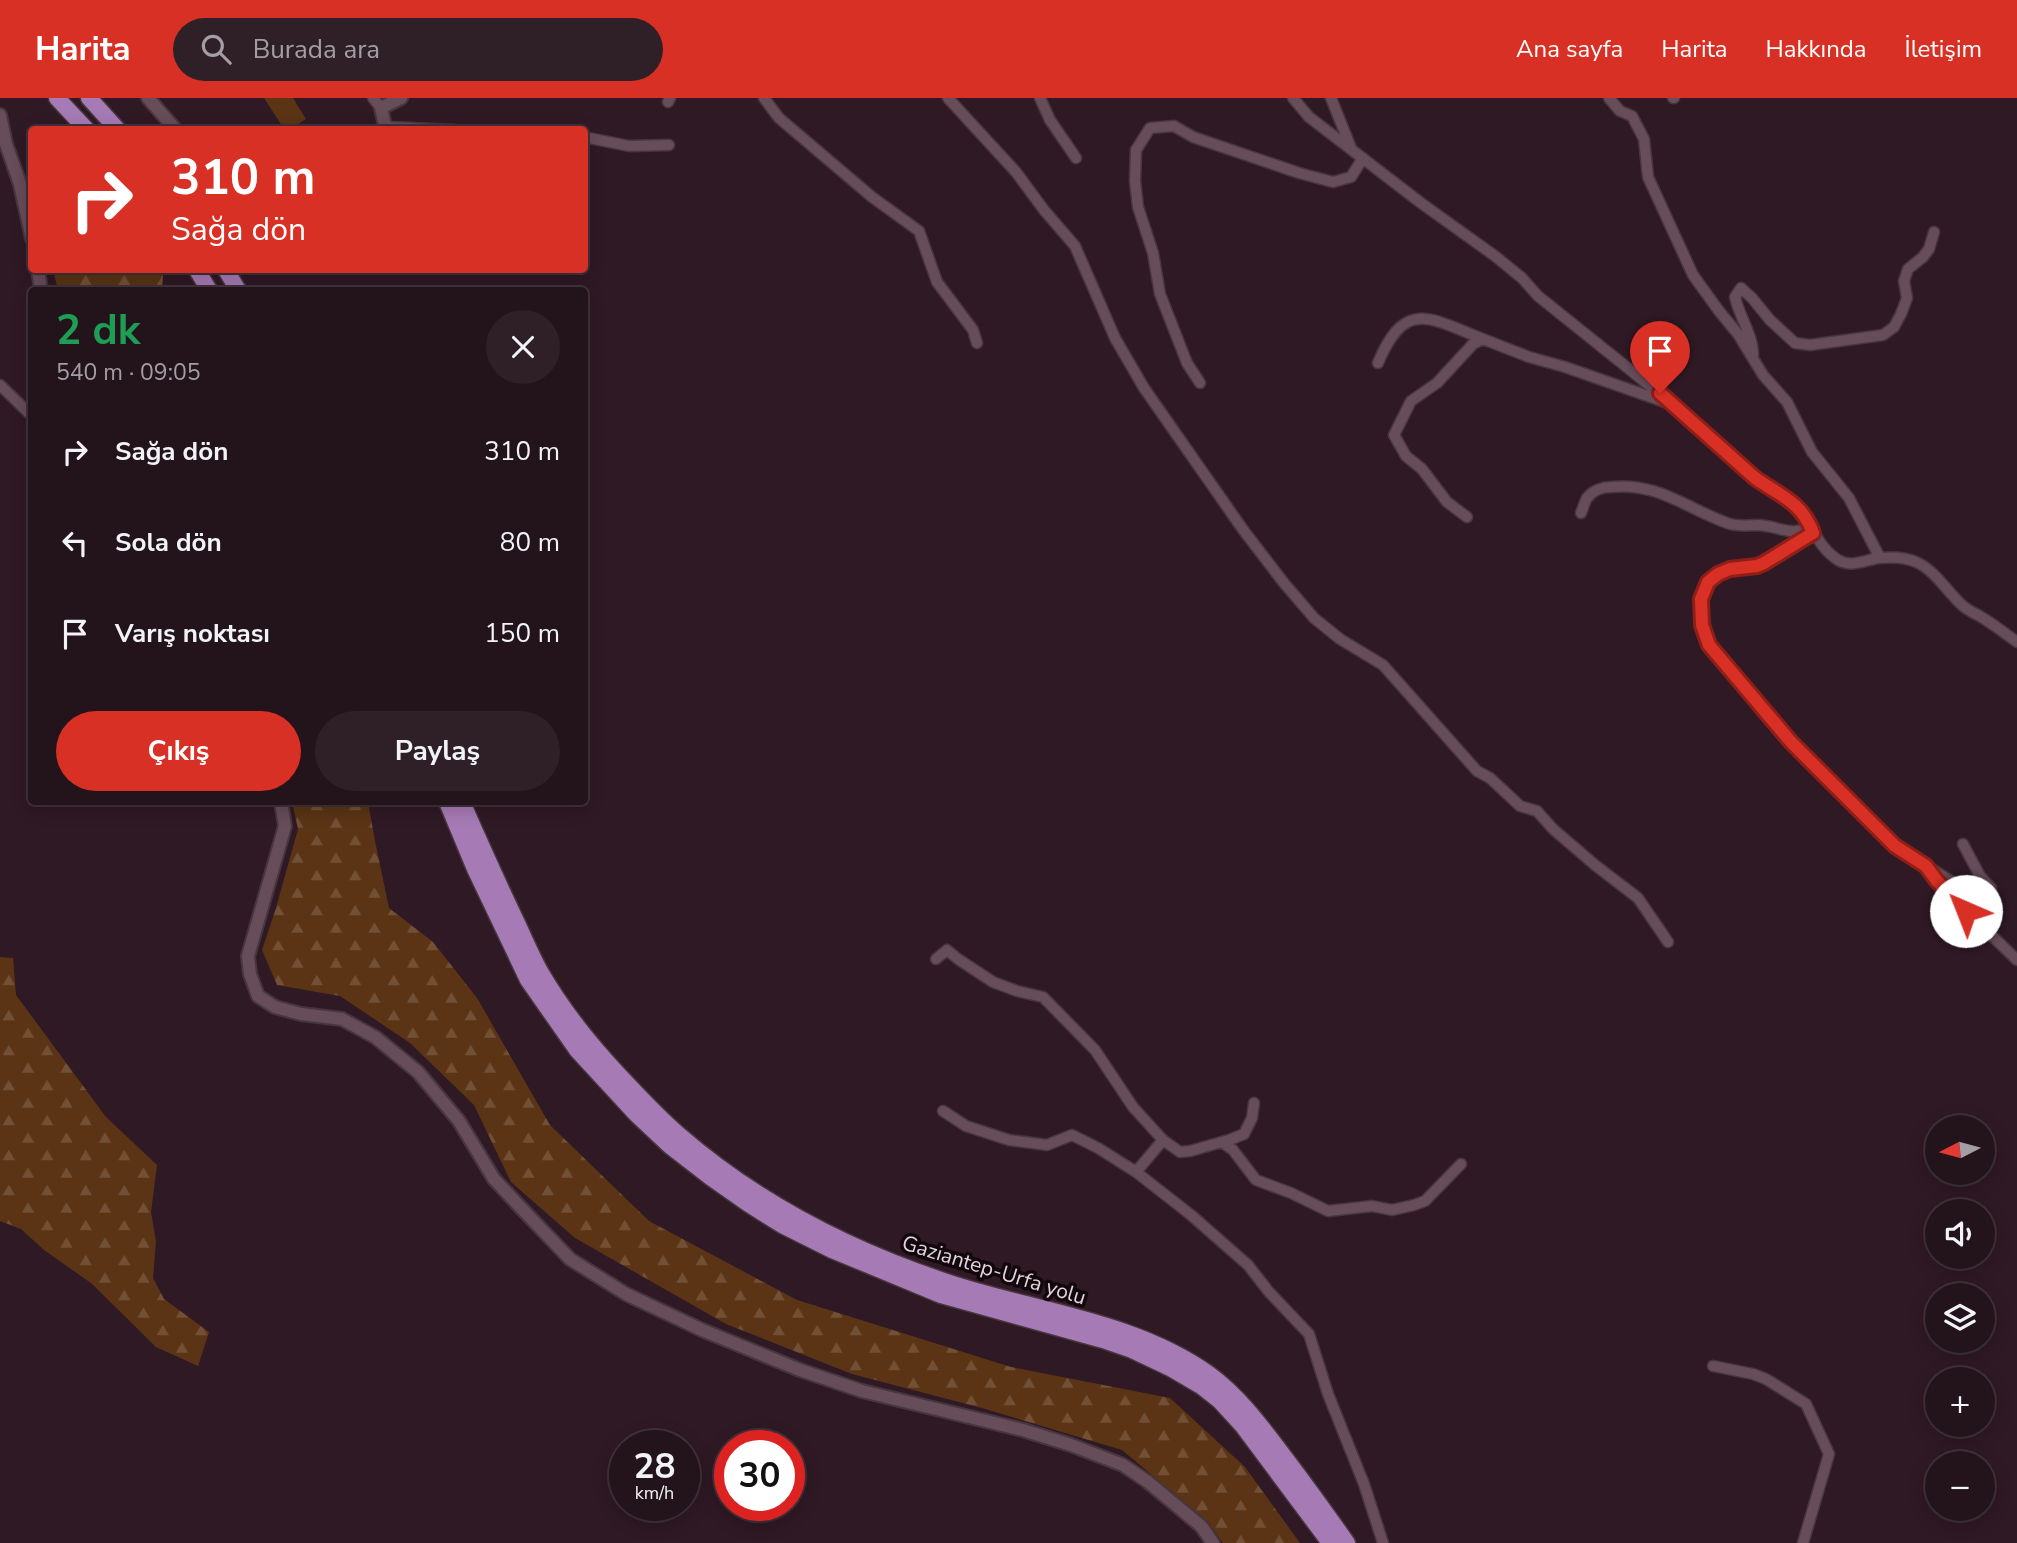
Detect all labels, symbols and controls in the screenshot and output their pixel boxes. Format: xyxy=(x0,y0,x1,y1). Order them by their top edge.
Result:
search box xyxy=(173,18,663,81)
text: Harita xyxy=(35,27,131,72)
icon: search xyxy=(197,30,235,68)
text: Burada ara xyxy=(253,32,380,67)
text: Ana sayfa xyxy=(1516,33,1623,65)
text: Harita xyxy=(1661,33,1728,65)
text: Hakkında xyxy=(1766,33,1866,65)
text: İletişim xyxy=(1904,33,1982,65)
text: 310 m xyxy=(171,144,315,211)
icon: right xyxy=(56,154,147,245)
text: Sağa dön xyxy=(171,208,306,251)
text: 2 dk xyxy=(56,302,140,359)
button: close xyxy=(486,310,560,384)
pin xyxy=(1630,321,1690,393)
icon: arrive xyxy=(1641,332,1679,370)
text: 540 m · 09:05 xyxy=(56,357,201,388)
icon: right xyxy=(56,433,94,471)
text: Sağa dön xyxy=(115,434,228,469)
text: 310 m xyxy=(484,434,560,469)
icon: left xyxy=(56,524,94,562)
text: Sola dön xyxy=(115,525,222,560)
text: 80 m xyxy=(500,525,560,560)
icon: arrive xyxy=(56,615,94,653)
text: Varış noktası xyxy=(115,616,270,651)
text: 150 m xyxy=(484,616,560,651)
button: Çıkış xyxy=(56,711,301,791)
button: Paylaş xyxy=(315,711,560,791)
position arrow xyxy=(1929,874,2003,948)
north arrow xyxy=(1925,1115,1995,1185)
map controls xyxy=(1925,1115,1995,1521)
button: sound xyxy=(1925,1199,1995,1269)
street label: Gaziantep-Urfa yolu xyxy=(899,1229,1089,1311)
button: layers xyxy=(1925,1283,1995,1353)
button: + xyxy=(1925,1367,1995,1437)
speed limit sign: 30 xyxy=(714,1430,805,1521)
text: 28 xyxy=(633,1443,676,1490)
button: − xyxy=(1925,1451,1995,1521)
text: km/h xyxy=(635,1481,674,1505)

